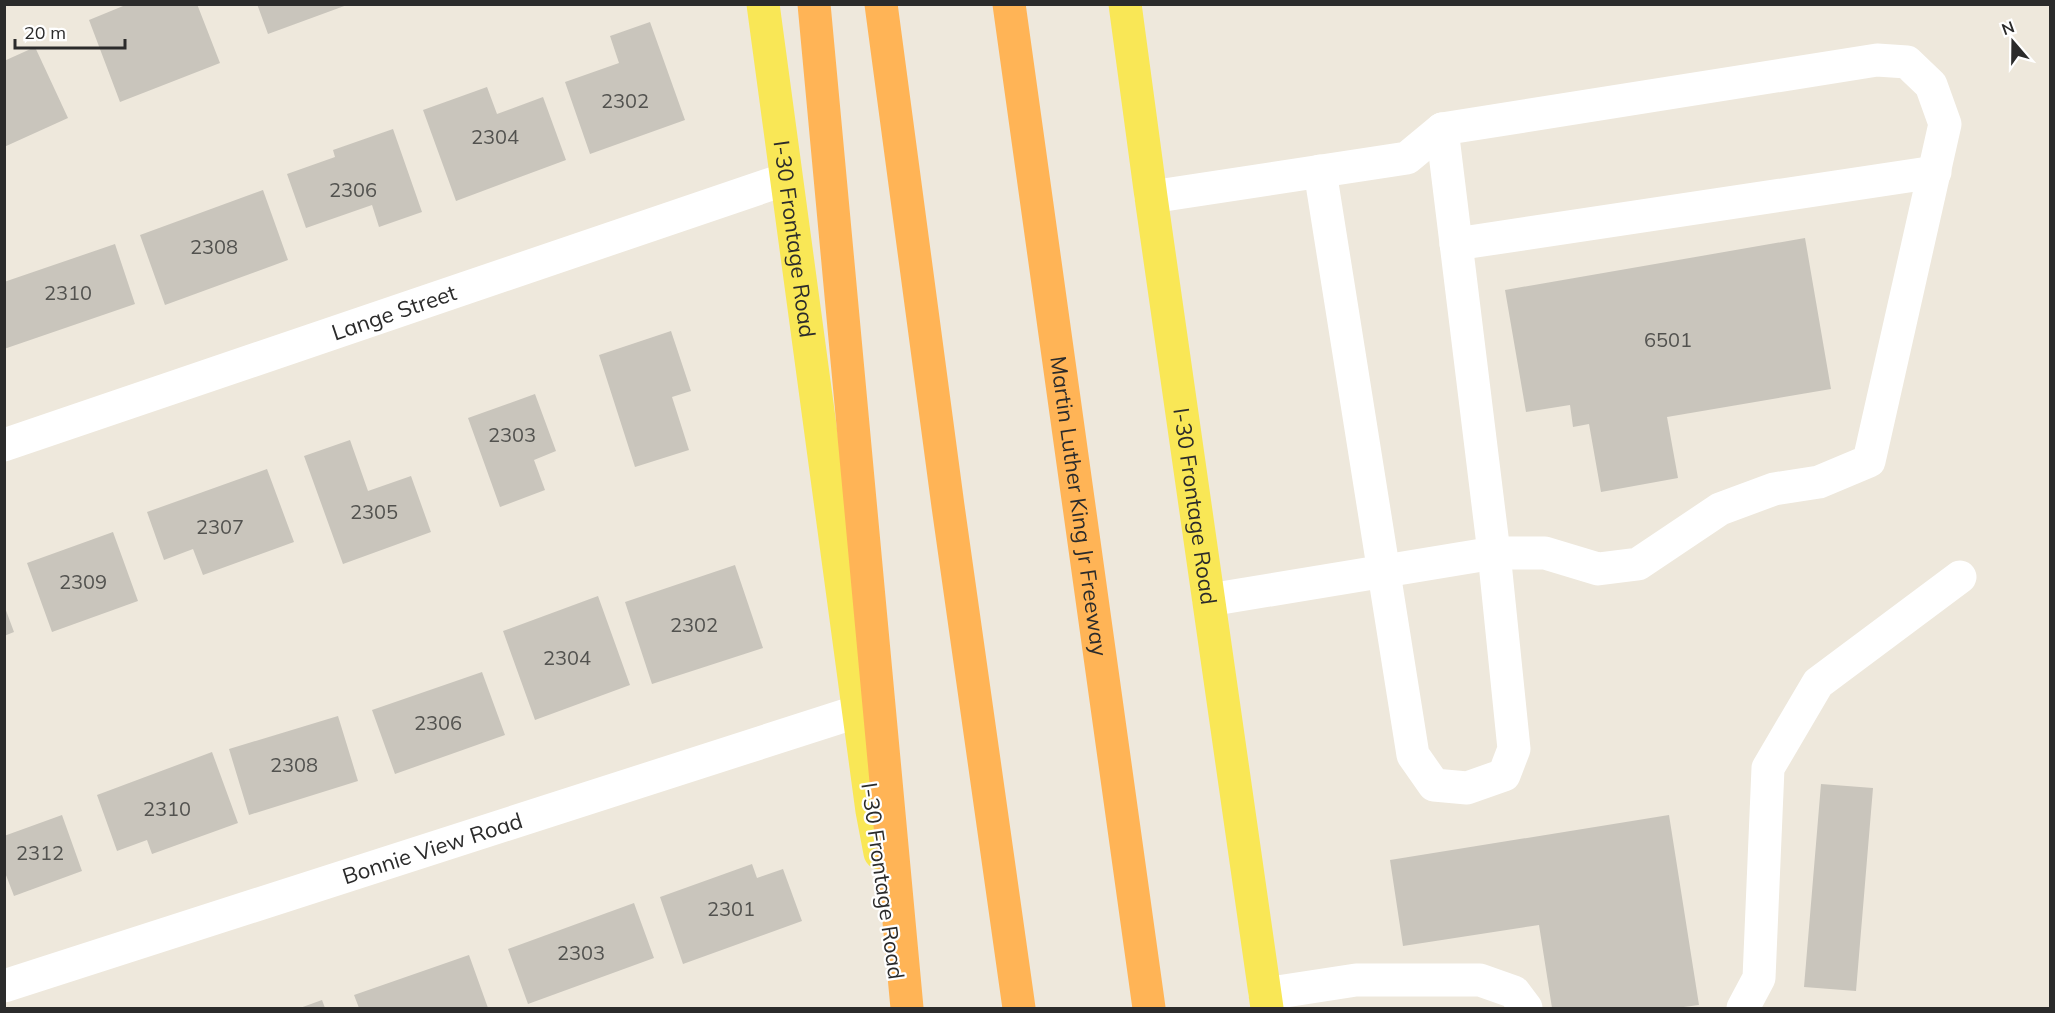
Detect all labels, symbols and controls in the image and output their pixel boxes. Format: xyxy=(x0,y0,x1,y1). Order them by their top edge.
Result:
scale bar xyxy=(15,12,124,50)
north arrow xyxy=(1983,12,2043,72)
text: N xyxy=(1999,16,2017,39)
text: 20 m xyxy=(24,21,66,44)
house number: 2302 xyxy=(601,88,649,113)
house number: 2304 xyxy=(471,124,519,149)
street label: I-30 Frontage Road xyxy=(768,139,822,339)
house number: 2306 xyxy=(329,177,377,202)
house number: 2308 xyxy=(190,234,238,259)
street label: Lange Street xyxy=(328,278,460,347)
house number: 2310 xyxy=(44,280,92,305)
house number: 6501 xyxy=(1644,327,1692,352)
street label: Martin Luther King Jr Freeway xyxy=(1044,354,1114,658)
street label: I-30 Frontage Road xyxy=(1167,406,1223,606)
house number: 2303 xyxy=(488,422,536,447)
house number: 2305 xyxy=(350,499,398,524)
house number: 2307 xyxy=(196,514,244,539)
house number: 2309 xyxy=(59,569,107,594)
house number: 2302 xyxy=(670,612,718,637)
house number: 2304 xyxy=(543,645,591,670)
house number: 2306 xyxy=(414,710,462,735)
house number: 2308 xyxy=(270,752,318,777)
street label: I-30 Frontage Road xyxy=(855,781,911,981)
house number: 2310 xyxy=(143,796,191,821)
street label: Bonnie View Road xyxy=(339,806,526,890)
house number: 2312 xyxy=(16,840,64,865)
house number: 2301 xyxy=(707,896,755,921)
house number: 2303 xyxy=(557,940,605,965)

